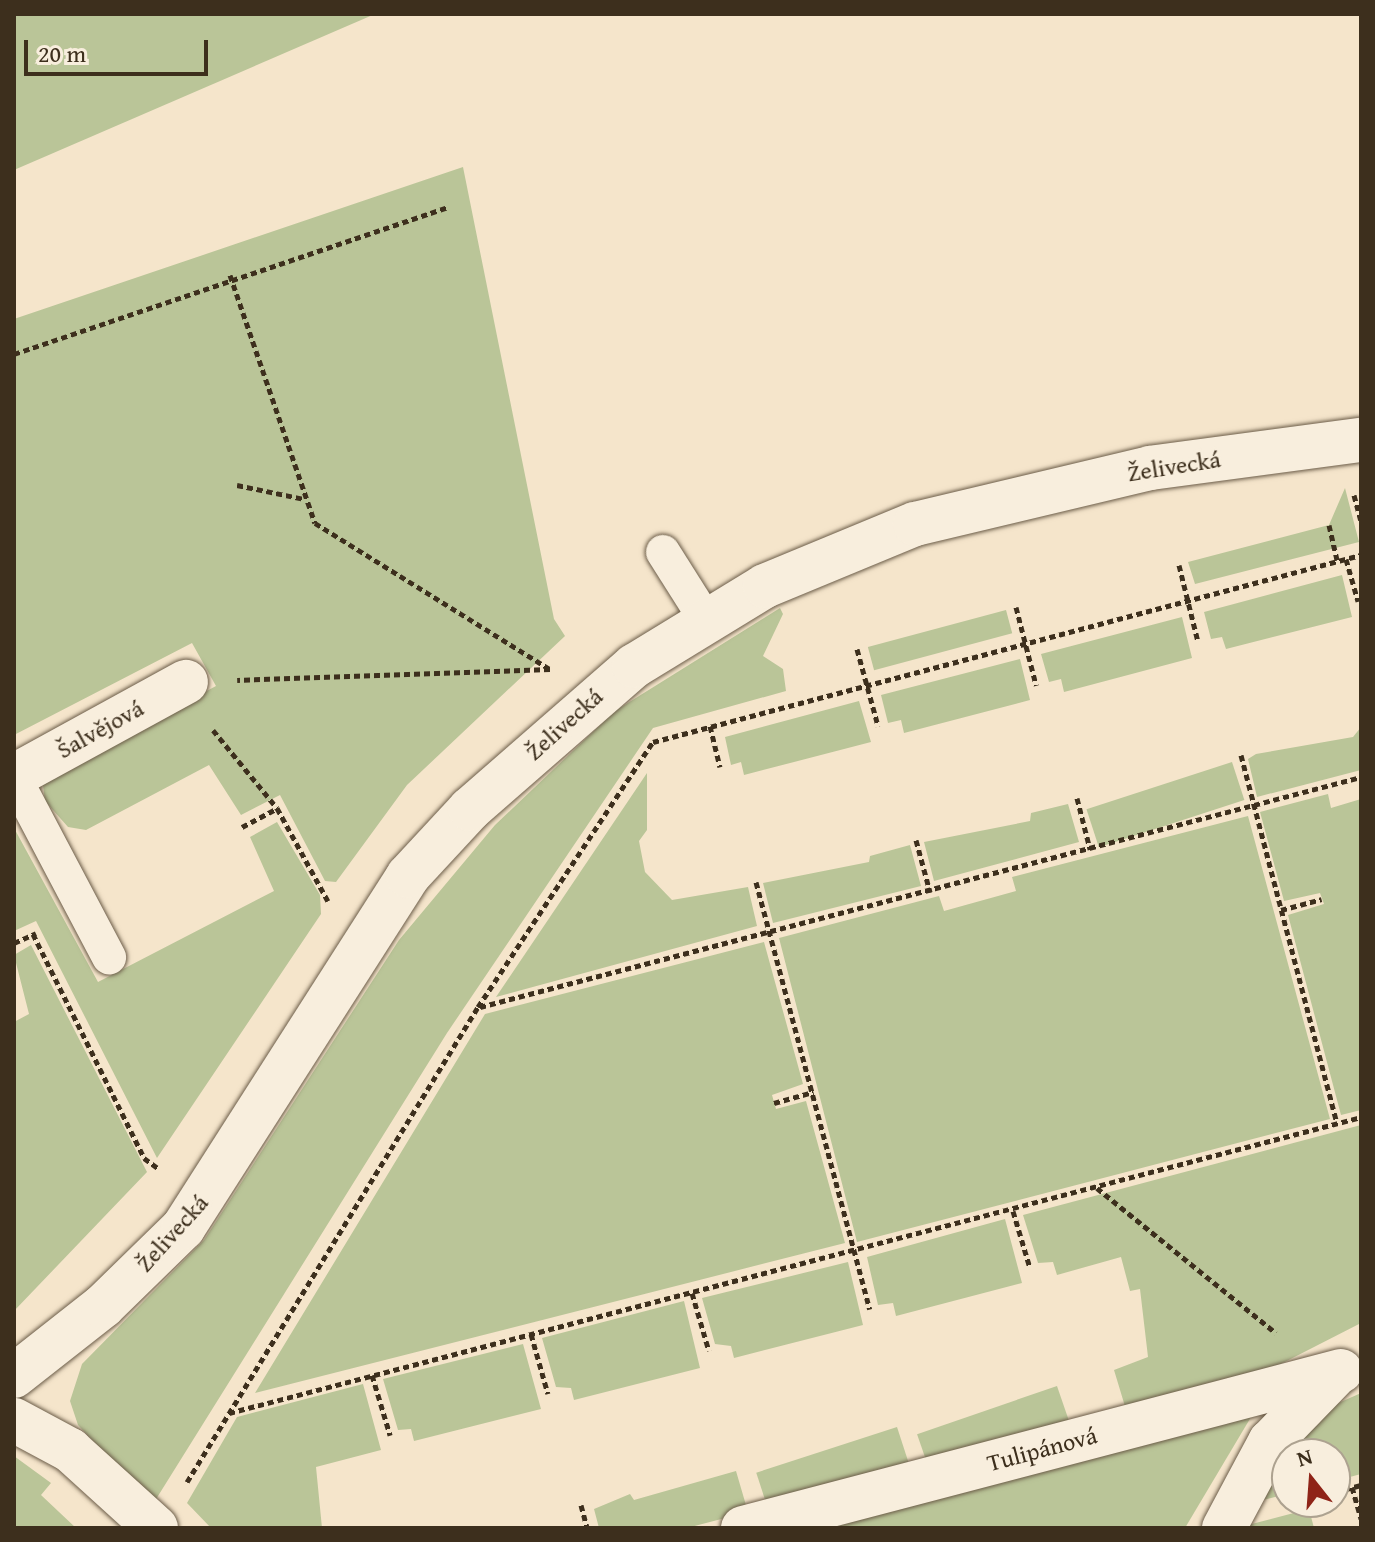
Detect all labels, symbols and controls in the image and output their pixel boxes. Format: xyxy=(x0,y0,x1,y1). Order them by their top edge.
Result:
scale bar xyxy=(28,24,212,74)
text: 20 m xyxy=(38,36,86,71)
street label: Želivecká xyxy=(1125,444,1223,488)
street label: Želivecká xyxy=(519,682,609,766)
street label: Šalvějová xyxy=(52,693,148,765)
street label: Želivecká xyxy=(130,1188,214,1278)
street label: Tulipánová xyxy=(984,1421,1100,1477)
north arrow xyxy=(1271,1438,1351,1518)
text: N xyxy=(1293,1440,1316,1474)

